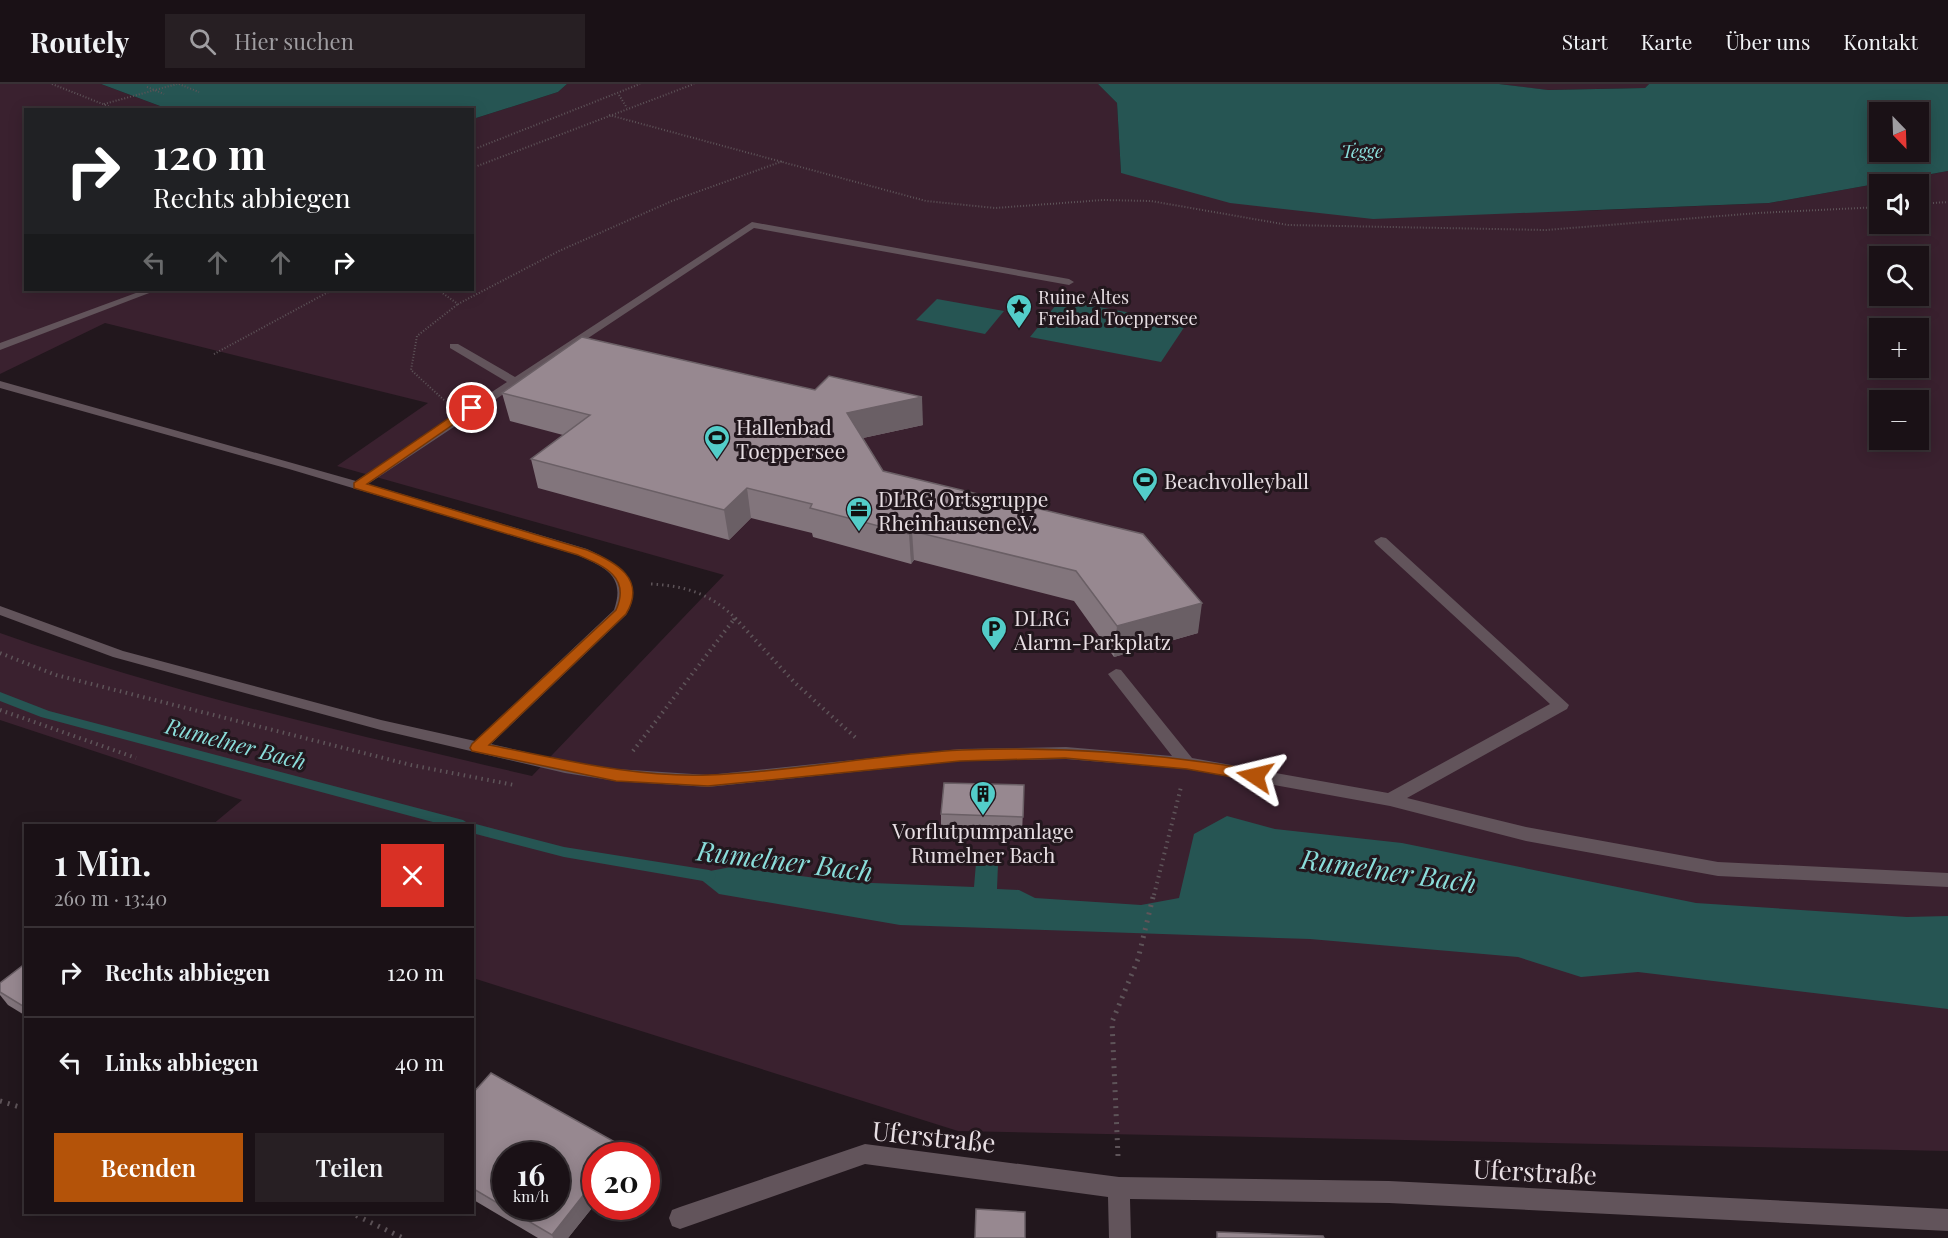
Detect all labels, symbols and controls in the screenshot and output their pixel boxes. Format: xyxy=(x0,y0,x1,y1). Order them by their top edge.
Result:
search box xyxy=(165,14,585,68)
text: Routely xyxy=(30,23,129,60)
icon: search xyxy=(186,25,219,58)
text: Hier suchen xyxy=(234,26,354,56)
text: Start xyxy=(1562,27,1608,55)
text: Karte xyxy=(1641,27,1692,55)
text: Über uns xyxy=(1725,27,1810,55)
text: Kontakt xyxy=(1843,27,1918,55)
north arrow xyxy=(1869,102,1929,162)
map controls xyxy=(1869,102,1929,450)
text: 120 m xyxy=(153,125,266,181)
icon: right xyxy=(54,132,132,210)
water label: Tegge xyxy=(1341,139,1383,163)
button: sound xyxy=(1869,174,1929,234)
text: Rechts abbiegen xyxy=(153,179,351,215)
icon: left xyxy=(138,246,171,279)
icon: ahead xyxy=(201,246,234,279)
icon: ahead xyxy=(264,246,297,279)
icon: right xyxy=(327,246,360,279)
button: search xyxy=(1869,246,1929,306)
place label: Ruine Altes Freibad Toeppersee xyxy=(1038,285,1198,330)
place icon: Ruine Altes Freibad Toeppersee xyxy=(1004,292,1034,330)
button: + xyxy=(1869,318,1929,378)
pin xyxy=(446,382,497,433)
button: − xyxy=(1869,390,1929,450)
icon: arrive xyxy=(455,391,488,424)
place label: Hallenbad Toeppersee xyxy=(736,412,845,464)
sports icon: Hallenbad Toeppersee xyxy=(702,423,732,461)
sports icon: Beachvolleyball xyxy=(1130,465,1160,503)
place label: Beachvolleyball xyxy=(1164,466,1309,494)
place label: DLRG Ortsgruppe Rheinhausen e.V. xyxy=(878,484,1048,536)
office icon: DLRG Ortsgruppe Rheinhausen e.V. xyxy=(844,495,874,533)
place label: DLRG Alarm-Parkplatz xyxy=(1013,603,1171,655)
parking icon: DLRG Alarm-Parkplatz xyxy=(979,614,1009,652)
water label: Rumelner Bach xyxy=(161,710,310,776)
position arrow xyxy=(1223,744,1287,808)
building icon: Vorflutpumpanlage Rumelner Bach xyxy=(968,779,998,817)
place label: Vorflutpumpanlage Rumelner Bach xyxy=(891,816,1074,868)
water label: Rumelner Bach xyxy=(694,831,875,889)
text: 1 Min. xyxy=(54,837,151,885)
water label: Rumelner Bach xyxy=(1298,840,1479,900)
button: close xyxy=(381,844,444,907)
text: 260 m · 13:40 xyxy=(54,884,167,911)
icon: right xyxy=(54,956,87,989)
text: Rechts abbiegen xyxy=(105,957,270,987)
text: 120 m xyxy=(387,957,444,987)
icon: left xyxy=(54,1046,87,1079)
text: Links abbiegen xyxy=(105,1047,259,1077)
text: 40 m xyxy=(395,1047,444,1077)
street label: Uferstraße xyxy=(870,1112,998,1160)
button: Beenden xyxy=(54,1133,243,1202)
button: Teilen xyxy=(255,1133,444,1202)
speed limit sign: 20 xyxy=(582,1142,660,1220)
street label: Uferstraße xyxy=(1472,1150,1598,1192)
text: 16 xyxy=(517,1154,545,1194)
text: km/h xyxy=(513,1186,549,1206)

